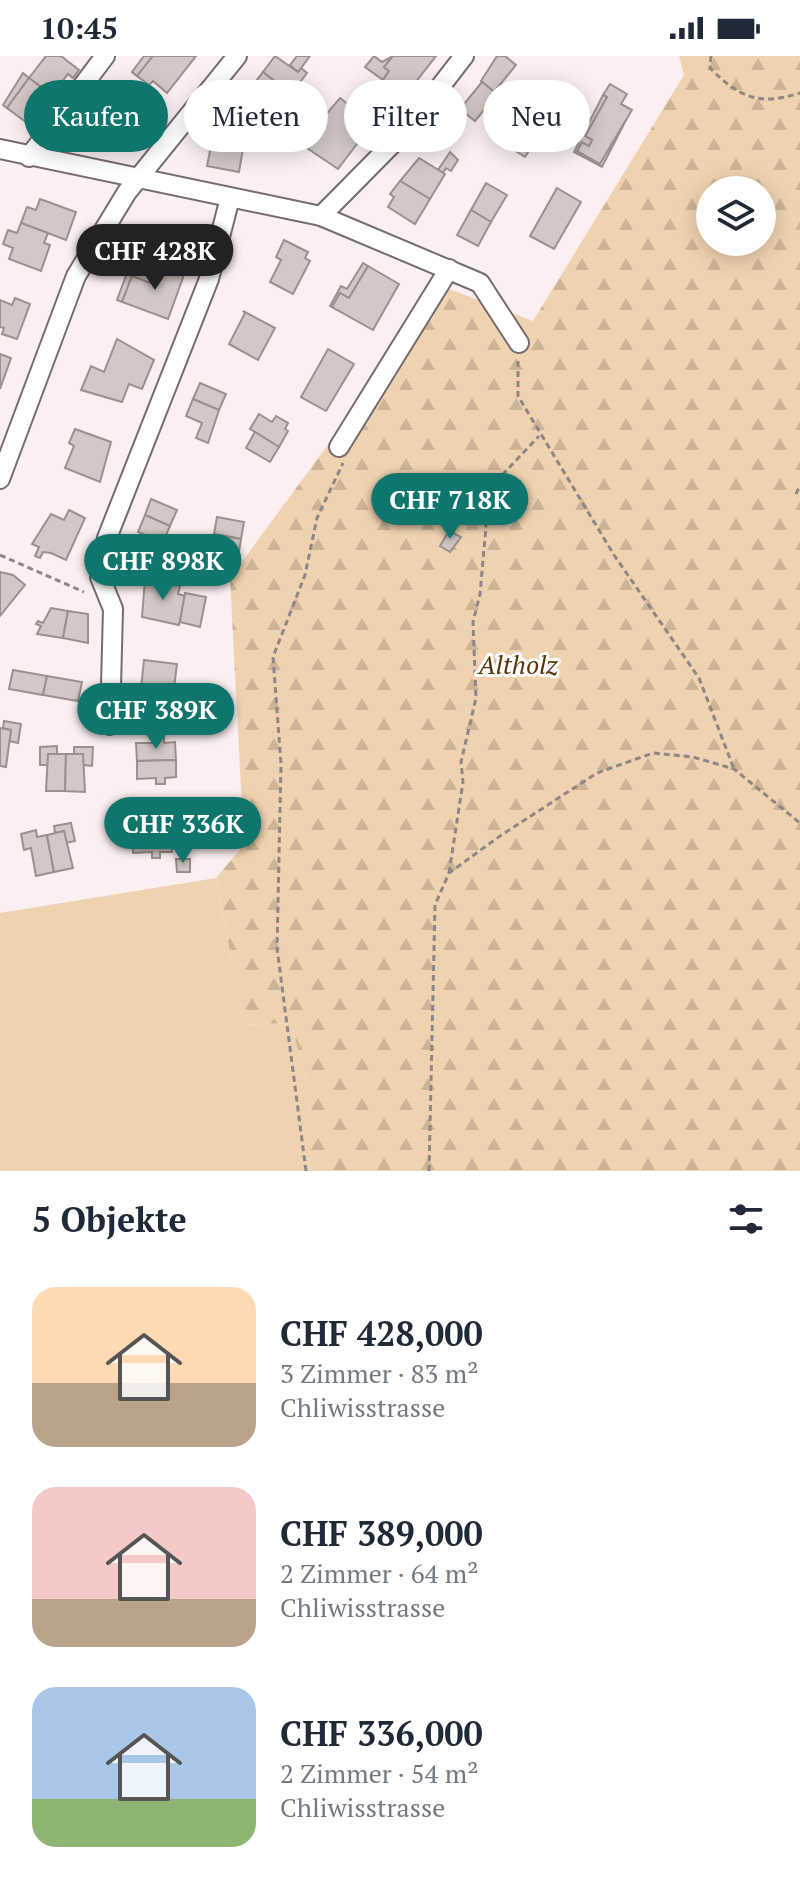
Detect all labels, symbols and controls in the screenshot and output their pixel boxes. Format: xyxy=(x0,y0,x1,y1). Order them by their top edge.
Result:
text: 10:45 xyxy=(40,8,118,48)
chip: Kaufen xyxy=(24,80,168,152)
chip: Mieten xyxy=(184,80,328,152)
chip: Filter xyxy=(344,80,467,152)
chip: Neu xyxy=(483,80,590,152)
map controls xyxy=(696,176,776,256)
button: layers xyxy=(696,176,776,256)
pin: CHF 428K xyxy=(72,224,238,292)
text: CHF 428K xyxy=(94,233,216,267)
pin: CHF 718K xyxy=(367,473,533,541)
text: CHF 718K xyxy=(389,482,511,516)
pin: CHF 898K xyxy=(80,534,246,602)
text: CHF 898K xyxy=(102,543,224,577)
park label: Altholz xyxy=(476,647,558,681)
pin: CHF 389K xyxy=(73,683,239,751)
text: CHF 389K xyxy=(95,692,217,726)
pin: CHF 336K xyxy=(100,797,266,865)
text: CHF 336K xyxy=(122,806,244,840)
text: 5 Objekte xyxy=(32,1197,187,1242)
icon: filters xyxy=(724,1197,768,1241)
text: CHF 428,000 xyxy=(280,1311,483,1356)
icon: home xyxy=(96,1319,192,1415)
text: 3 Zimmer · 83 m² xyxy=(280,1356,478,1390)
text: Chliwisstrasse xyxy=(280,1390,445,1424)
text: CHF 389,000 xyxy=(280,1511,483,1556)
icon: home xyxy=(96,1519,192,1615)
text: 2 Zimmer · 64 m² xyxy=(280,1556,478,1590)
text: Chliwisstrasse xyxy=(280,1590,445,1624)
text: CHF 336,000 xyxy=(280,1711,483,1756)
icon: home xyxy=(96,1719,192,1815)
text: 2 Zimmer · 54 m² xyxy=(280,1756,478,1790)
text: Chliwisstrasse xyxy=(280,1790,445,1824)

